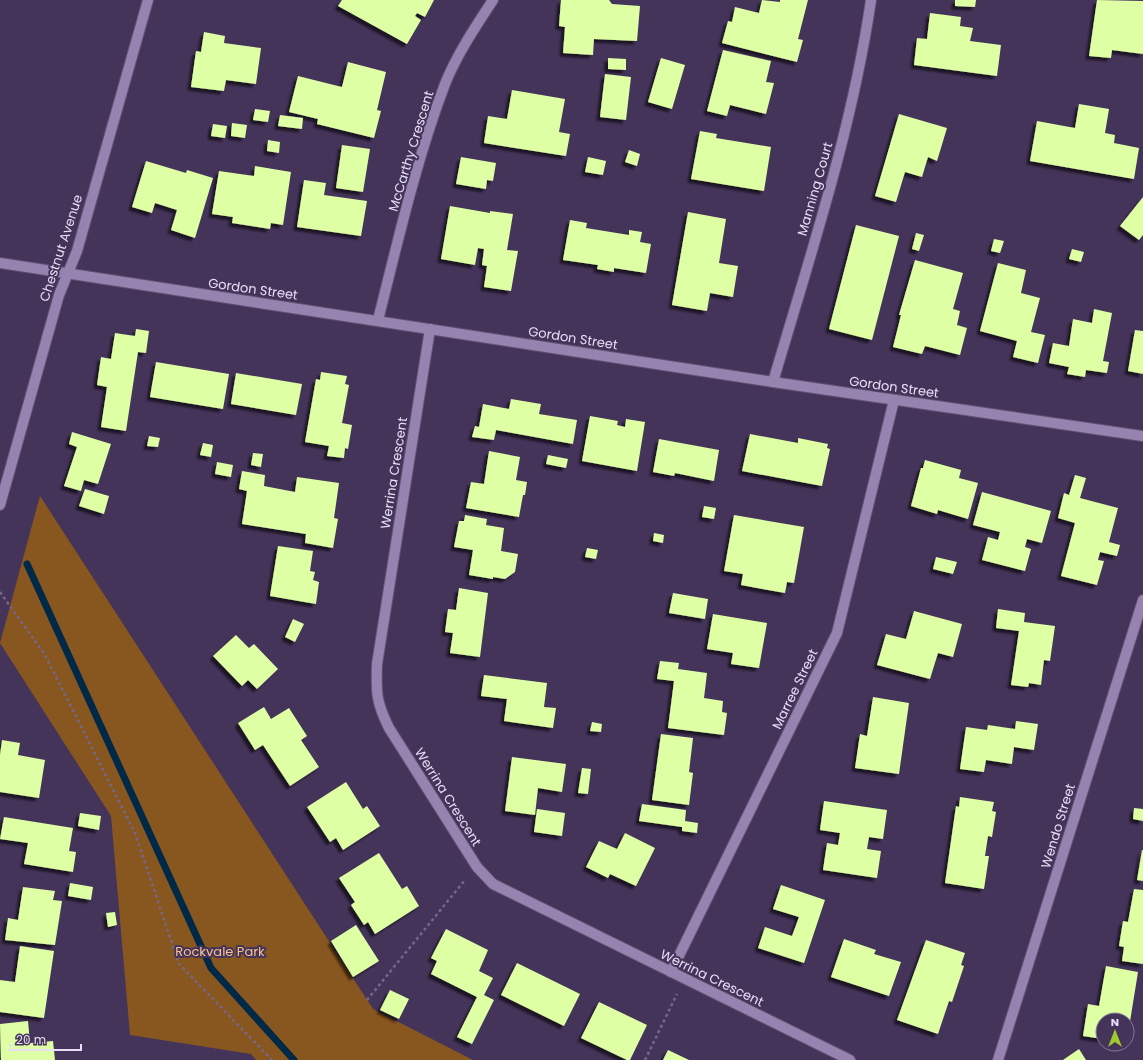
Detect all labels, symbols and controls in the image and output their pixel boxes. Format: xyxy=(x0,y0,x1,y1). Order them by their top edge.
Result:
street label: McCarthy Crescent xyxy=(384,88,438,214)
street label: Manning Court xyxy=(793,140,838,238)
street label: Chestnut Avenue xyxy=(35,192,87,304)
street label: Gordon Street xyxy=(207,273,299,305)
street label: Gordon Street xyxy=(527,322,619,354)
street label: Gordon Street xyxy=(848,371,940,403)
street label: Werrina Crescent xyxy=(376,415,412,530)
street label: Marree Street xyxy=(767,645,823,732)
street label: Werrina Crescent xyxy=(410,744,486,850)
street label: Wendo Street xyxy=(1036,781,1080,871)
park label: Rockvale Park xyxy=(175,942,265,961)
street label: Werrina Crescent xyxy=(657,945,767,1011)
north arrow xyxy=(1095,1012,1135,1052)
text: N xyxy=(1111,1014,1119,1030)
scale bar xyxy=(10,1026,81,1052)
text: 20 m xyxy=(16,1031,46,1048)

